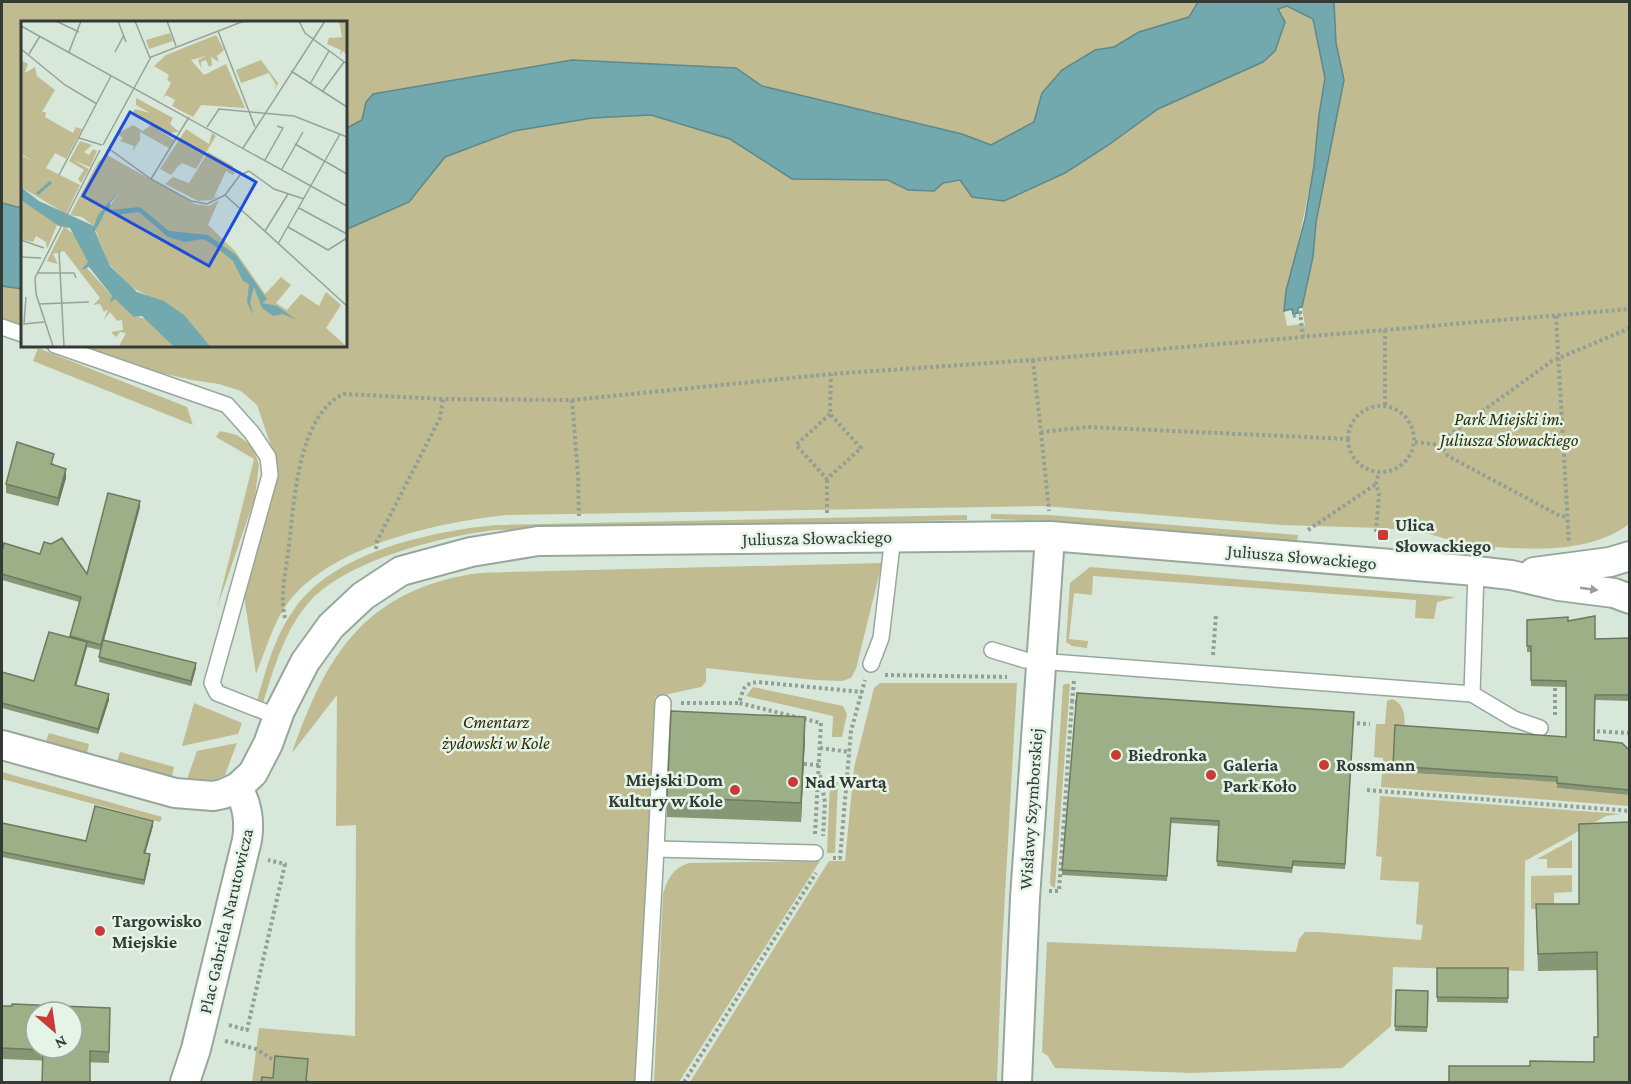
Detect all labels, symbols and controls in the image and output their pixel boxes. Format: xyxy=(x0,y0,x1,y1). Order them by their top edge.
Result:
inset map xyxy=(21,21,346,346)
park label: Park Miejski im. Juliusza Słowackiego xyxy=(1437,409,1579,450)
place label: Ulica Słowackiego xyxy=(1395,515,1491,556)
street label: Juliusza Słowackiego xyxy=(740,527,892,549)
marker: Ulica Słowackiego xyxy=(1376,528,1390,542)
street label: Juliusza Słowackiego xyxy=(1224,540,1378,574)
one-way arrow xyxy=(1580,584,1599,594)
park label: Cmentarz żydowski w Kole xyxy=(441,712,550,753)
street label: Wisławy Szymborskiej xyxy=(1015,727,1048,891)
place label: Biedronka xyxy=(1128,745,1207,765)
marker: Biedronka xyxy=(1109,748,1123,762)
place label: Galeria Park Koło xyxy=(1223,755,1297,796)
place label: Rossmann xyxy=(1336,755,1416,775)
marker: Rossmann xyxy=(1317,758,1331,772)
marker: Galeria Park Koło xyxy=(1204,768,1218,782)
place label: Miejski Dom Kultury w Kole xyxy=(608,770,724,811)
place label: Nad Wartą xyxy=(805,772,887,792)
marker: Nad Wartą xyxy=(786,775,800,789)
marker: Miejski Dom Kultury w Kole xyxy=(728,783,742,797)
street label: Plac Gabriela Narutowicza xyxy=(195,826,257,1016)
place label: Targowisko Miejskie xyxy=(112,911,202,953)
marker: Targowisko Miejskie xyxy=(93,924,107,938)
north arrow xyxy=(24,1000,84,1060)
text: N xyxy=(52,1033,70,1053)

